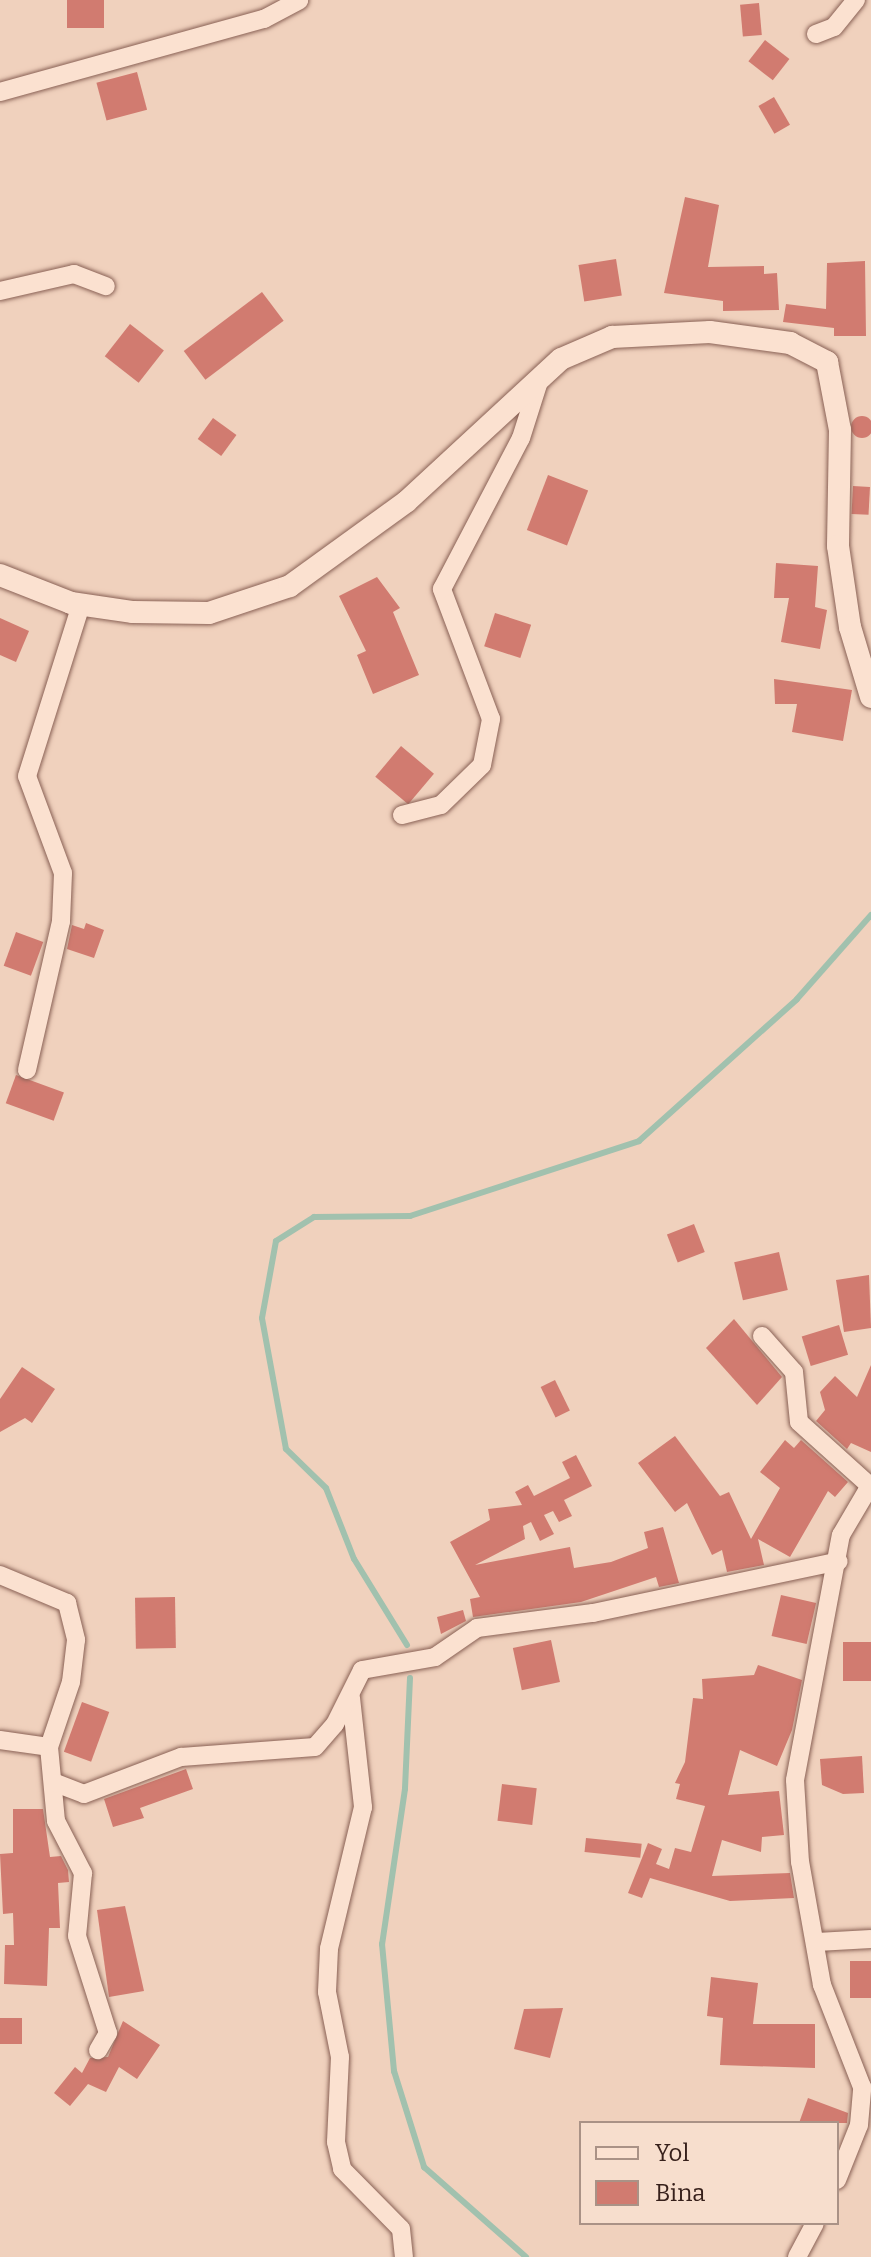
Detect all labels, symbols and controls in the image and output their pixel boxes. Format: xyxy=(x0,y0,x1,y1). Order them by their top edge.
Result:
legend xyxy=(579,2121,839,2225)
text: Yol xyxy=(655,2139,689,2167)
text: Bina xyxy=(655,2179,705,2207)

